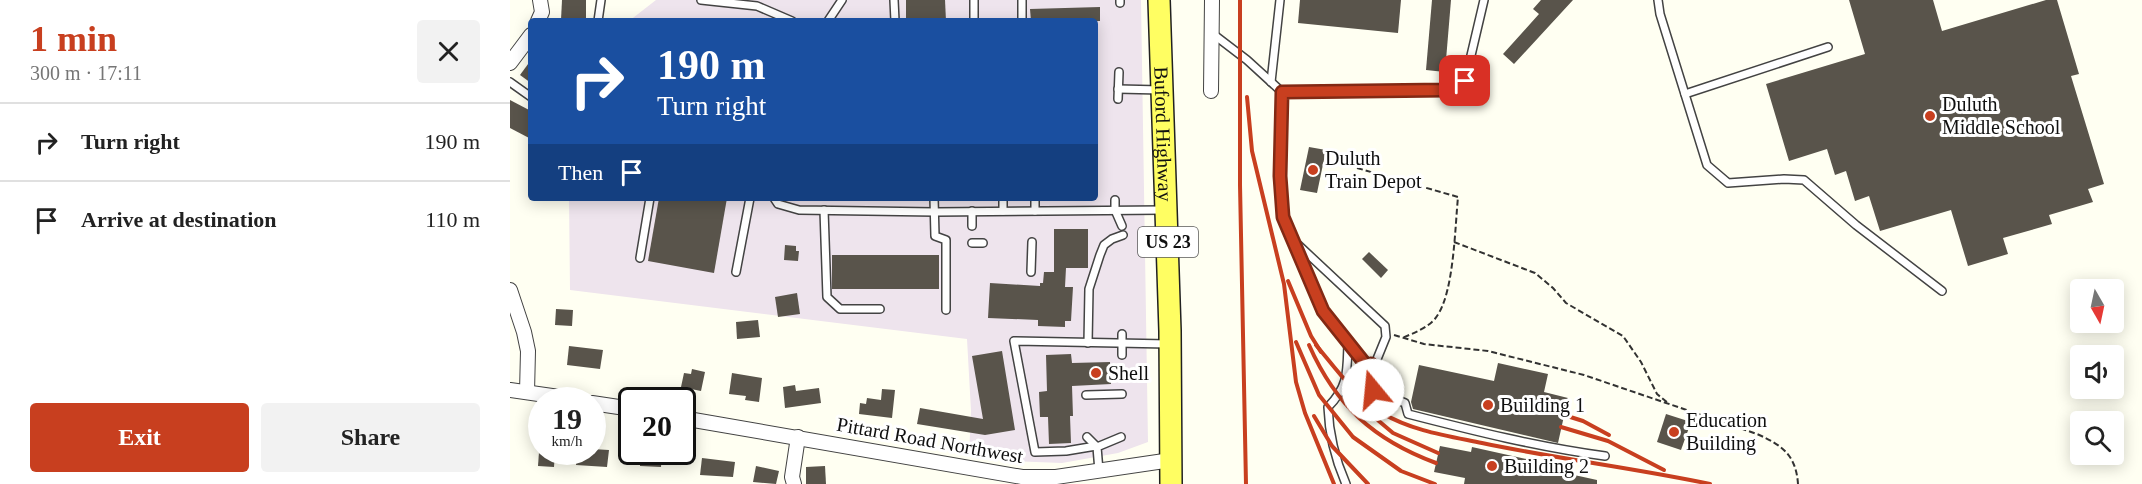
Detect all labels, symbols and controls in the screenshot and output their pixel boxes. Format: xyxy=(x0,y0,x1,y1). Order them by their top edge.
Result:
text: 1 min xyxy=(30,19,117,59)
button: close xyxy=(417,20,480,83)
icon: right xyxy=(558,42,636,120)
text: 190 m xyxy=(657,42,766,88)
pin xyxy=(1439,55,1490,106)
text: 300 m · 17:11 xyxy=(30,62,142,84)
icon: arrive xyxy=(1448,64,1481,97)
street label: Buford Highway xyxy=(1150,66,1177,202)
text: Turn right xyxy=(657,91,766,121)
place label: Duluth Middle School xyxy=(1942,93,2061,138)
marker: Duluth Middle School xyxy=(1923,109,1937,123)
icon: right xyxy=(30,126,63,159)
text: Turn right xyxy=(81,129,180,154)
text: 190 m xyxy=(424,129,480,154)
place label: Duluth Train Depot xyxy=(1325,147,1422,193)
icon: arrive xyxy=(615,156,648,189)
text: Then xyxy=(558,160,603,185)
marker: Duluth Train Depot xyxy=(1306,163,1320,177)
icon: arrive xyxy=(30,204,63,237)
text: Arrive at destination xyxy=(81,207,277,232)
text: 110 m xyxy=(425,207,480,232)
road number: US 23 xyxy=(1138,227,1198,257)
north arrow xyxy=(2070,279,2124,333)
map controls xyxy=(2070,279,2124,465)
button: sound xyxy=(2070,345,2124,399)
position arrow xyxy=(1341,358,1405,422)
place label: Shell xyxy=(1108,362,1150,384)
marker: Shell xyxy=(1089,366,1103,380)
speed limit sign: 20 xyxy=(618,387,696,465)
place label: Building 1 xyxy=(1500,394,1585,417)
marker: Building 1 xyxy=(1481,398,1495,412)
text: 19 xyxy=(552,402,582,435)
button: Exit xyxy=(30,403,249,472)
button: Share xyxy=(261,403,480,472)
place label: Education Building xyxy=(1686,409,1767,455)
button: search xyxy=(2070,411,2124,465)
street label: Pittard Road Northwest xyxy=(835,413,1025,467)
marker: Education Building xyxy=(1667,425,1681,439)
text: km/h xyxy=(552,433,582,449)
place label: Building 2 xyxy=(1504,455,1589,478)
marker: Building 2 xyxy=(1485,459,1499,473)

